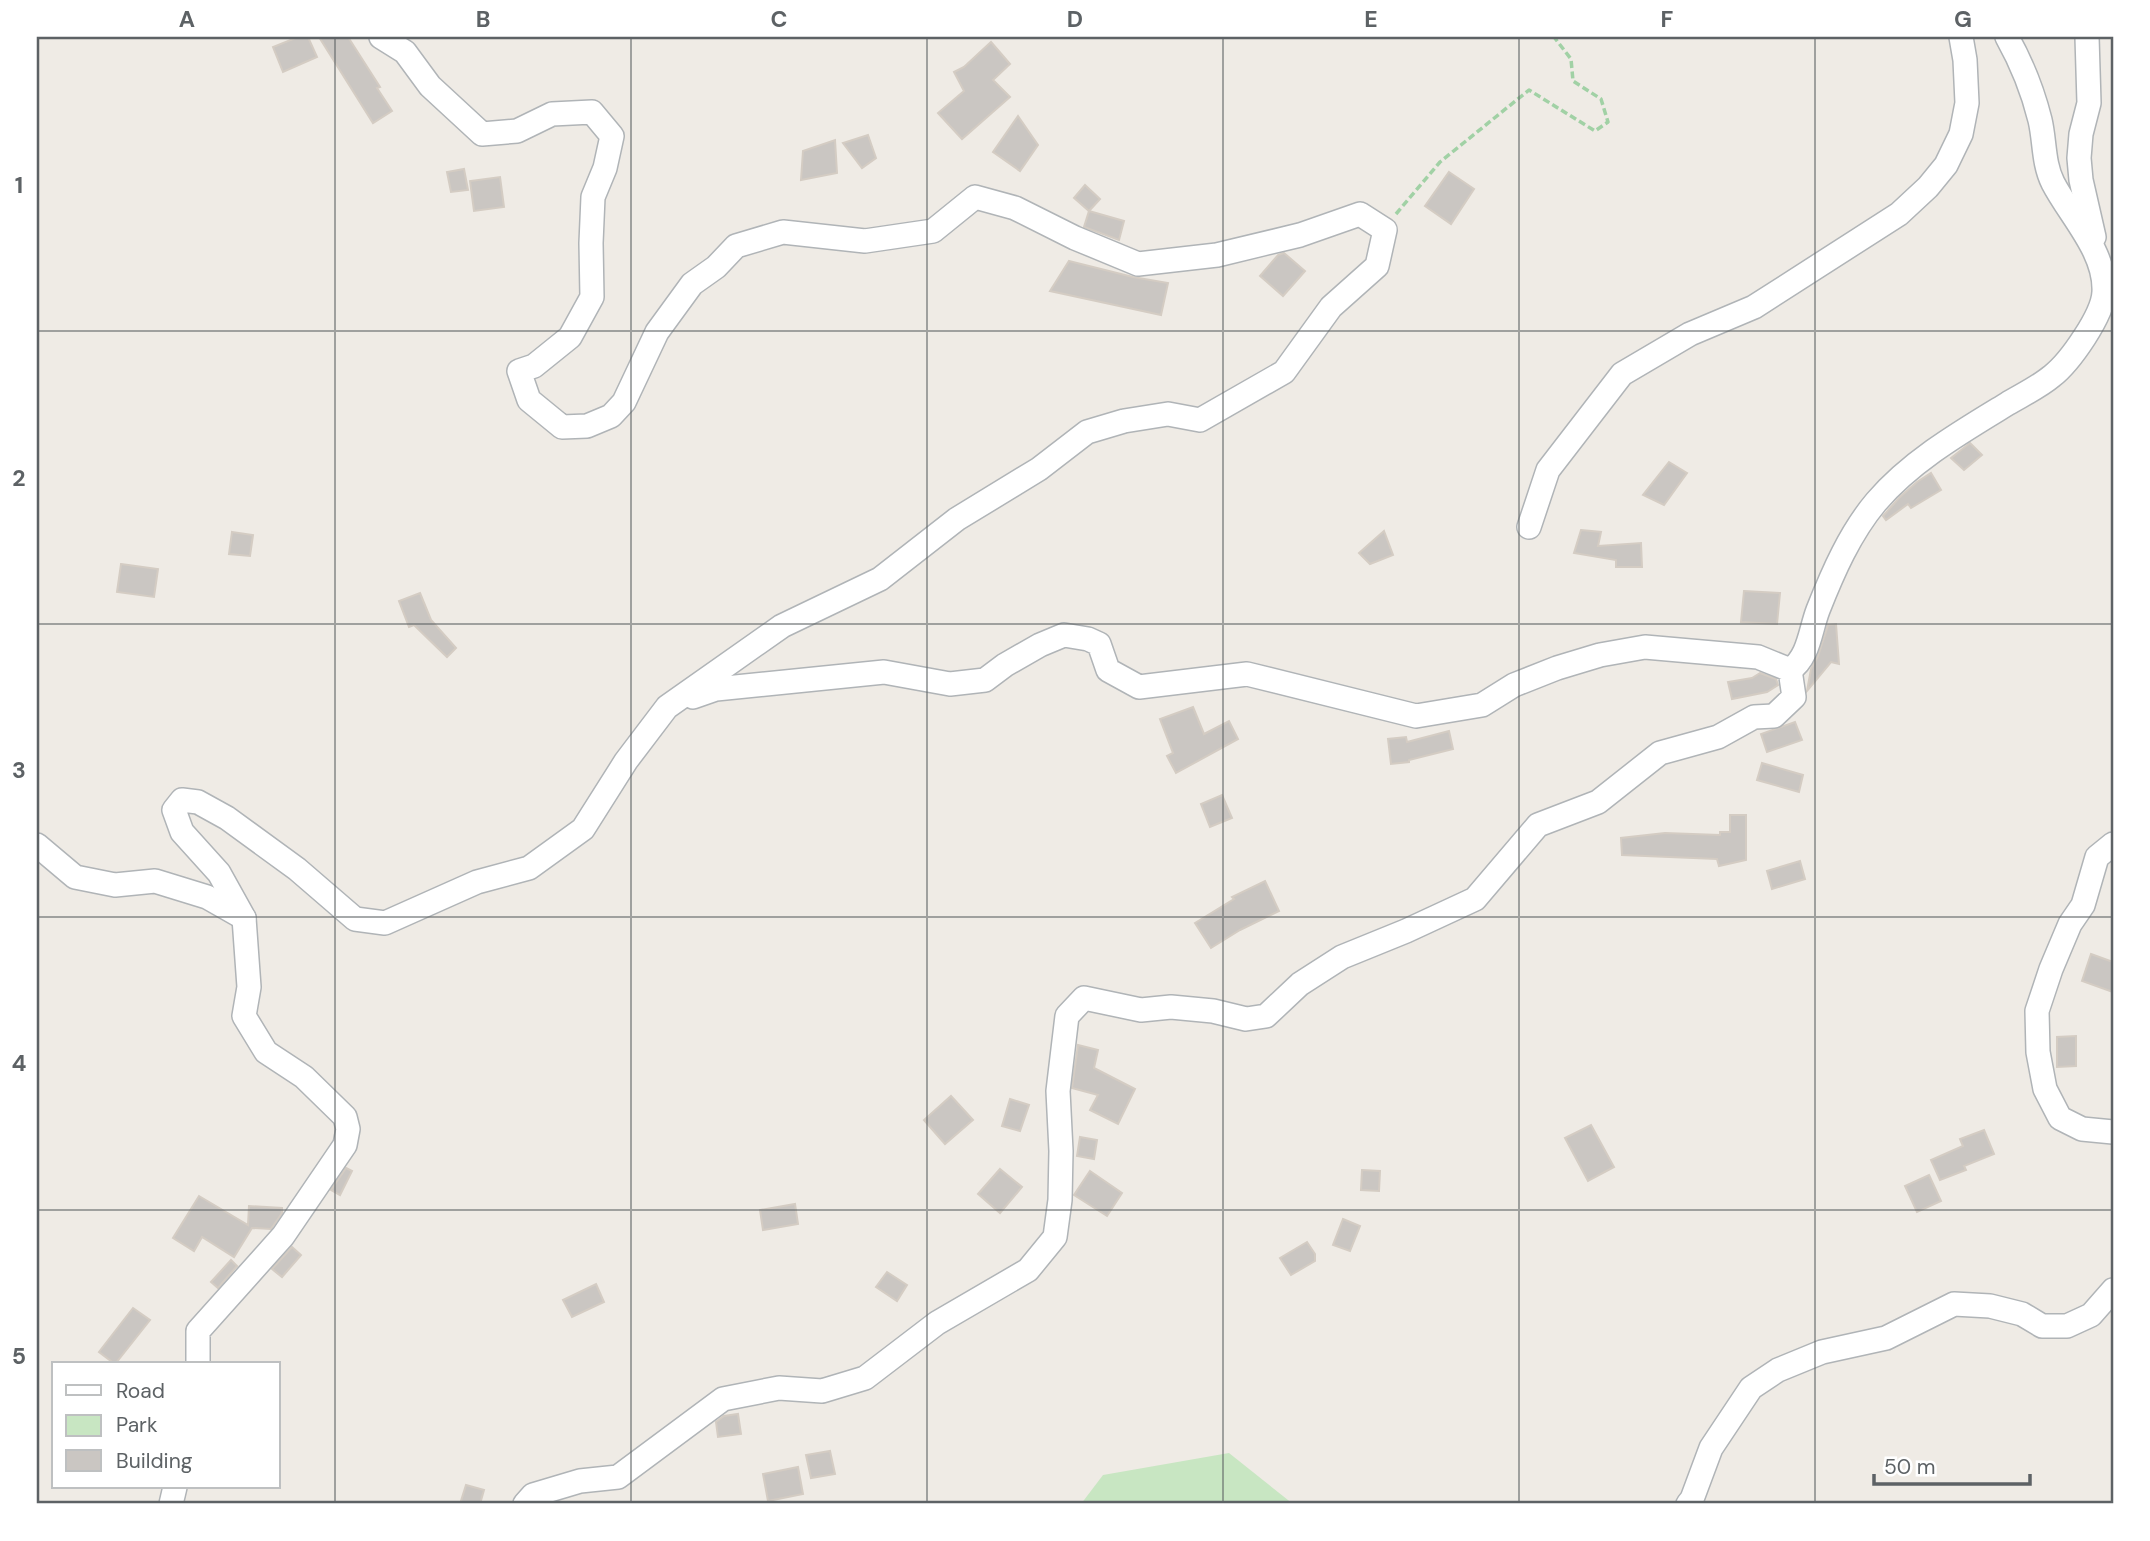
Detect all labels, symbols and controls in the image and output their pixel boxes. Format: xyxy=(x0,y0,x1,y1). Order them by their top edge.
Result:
text: A xyxy=(179,4,195,34)
text: B xyxy=(476,4,490,34)
text: C xyxy=(771,4,787,34)
text: D xyxy=(1067,4,1083,34)
text: E xyxy=(1364,4,1378,34)
text: F xyxy=(1661,4,1674,34)
text: G xyxy=(1954,4,1972,34)
text: 1 xyxy=(15,170,23,200)
text: 2 xyxy=(12,463,26,493)
text: 3 xyxy=(12,755,26,785)
text: 4 xyxy=(12,1048,27,1078)
text: 5 xyxy=(12,1341,26,1371)
legend xyxy=(52,1362,280,1488)
text: Road xyxy=(116,1377,165,1405)
text: Park xyxy=(116,1411,158,1439)
scale bar xyxy=(1874,1443,2029,1487)
text: Building xyxy=(116,1447,193,1475)
text: 50 m xyxy=(1884,1453,1935,1481)

